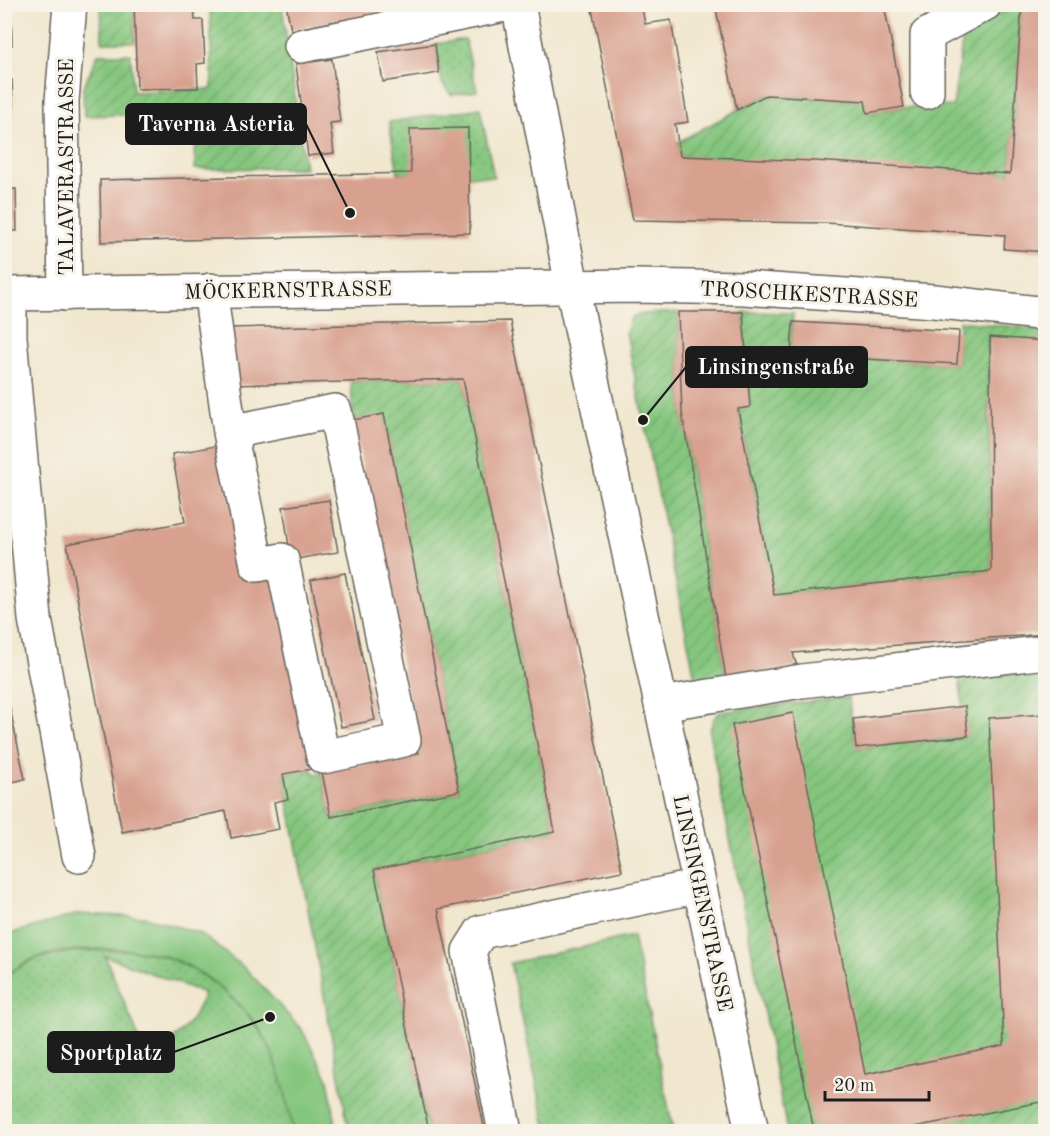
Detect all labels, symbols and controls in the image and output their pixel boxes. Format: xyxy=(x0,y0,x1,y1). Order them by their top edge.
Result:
street label: TALAVERASTRASSE xyxy=(57,58,78,276)
callout: Taverna Asteria xyxy=(126,104,306,144)
text: Taverna Asteria xyxy=(138,114,294,136)
street label: MÖCKERNSTRASSE xyxy=(184,275,392,304)
street label: TROSCHKESTRASSE xyxy=(699,279,919,312)
callout: Linsingenstraße xyxy=(686,347,867,387)
text: Linsingenstraße xyxy=(697,357,855,379)
street label: LINSINGENSTRASSE xyxy=(668,793,735,1014)
callout: Sportplatz xyxy=(48,1032,174,1072)
text: Sportplatz xyxy=(60,1043,162,1065)
scale bar xyxy=(825,1064,928,1102)
text: 20 m xyxy=(834,1077,874,1095)

